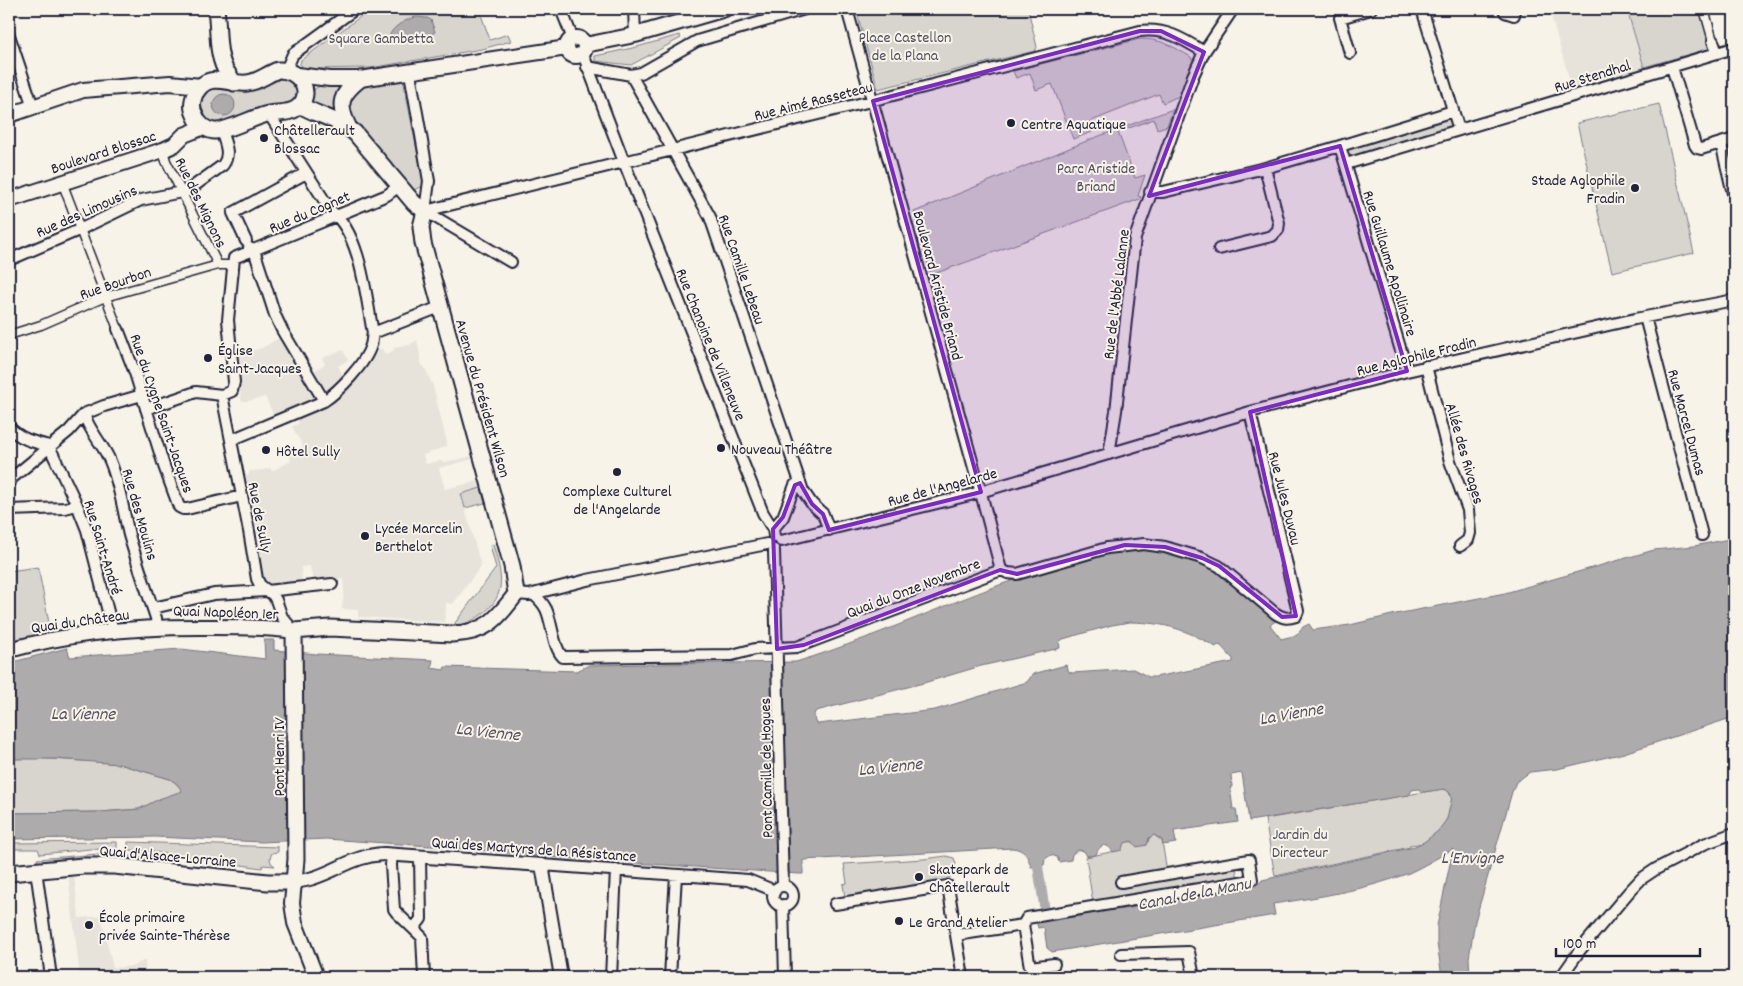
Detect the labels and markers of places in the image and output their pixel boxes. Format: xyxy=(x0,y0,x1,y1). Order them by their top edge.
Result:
place label: Centre Aquatique xyxy=(1021,114,1126,137)
marker: Centre Aquatique xyxy=(1005,117,1017,129)
place label: Châtellerault Blossac xyxy=(274,120,355,161)
marker: Châtellerault Blossac xyxy=(258,132,270,144)
place label: Stade Aglophile Fradin xyxy=(1531,170,1625,211)
marker: Stade Aglophile Fradin xyxy=(1629,182,1641,194)
place label: Église Saint-Jacques xyxy=(218,340,302,381)
marker: Église Saint-Jacques xyxy=(202,352,214,364)
place label: Nouveau Théâtre xyxy=(731,439,832,462)
place label: Hôtel Sully xyxy=(276,441,340,464)
marker: Nouveau Théâtre xyxy=(715,442,727,454)
marker: Hôtel Sully xyxy=(260,444,272,456)
marker: Complexe Culturel de l'Angelarde xyxy=(611,466,623,478)
place label: Complexe Culturel de l'Angelarde xyxy=(562,481,672,522)
place label: Lycée Marcelin Berthelot xyxy=(375,518,462,559)
marker: Lycée Marcelin Berthelot xyxy=(359,530,371,542)
place label: Skatepark de Châtellerault xyxy=(929,859,1010,900)
marker: Skatepark de Châtellerault xyxy=(913,871,925,883)
place label: École primaire privée Sainte-Thérèse xyxy=(99,907,230,948)
place label: Le Grand Atelier xyxy=(909,912,1008,935)
marker: Le Grand Atelier xyxy=(893,915,905,927)
marker: École primaire privée Sainte-Thérèse xyxy=(83,919,95,931)

